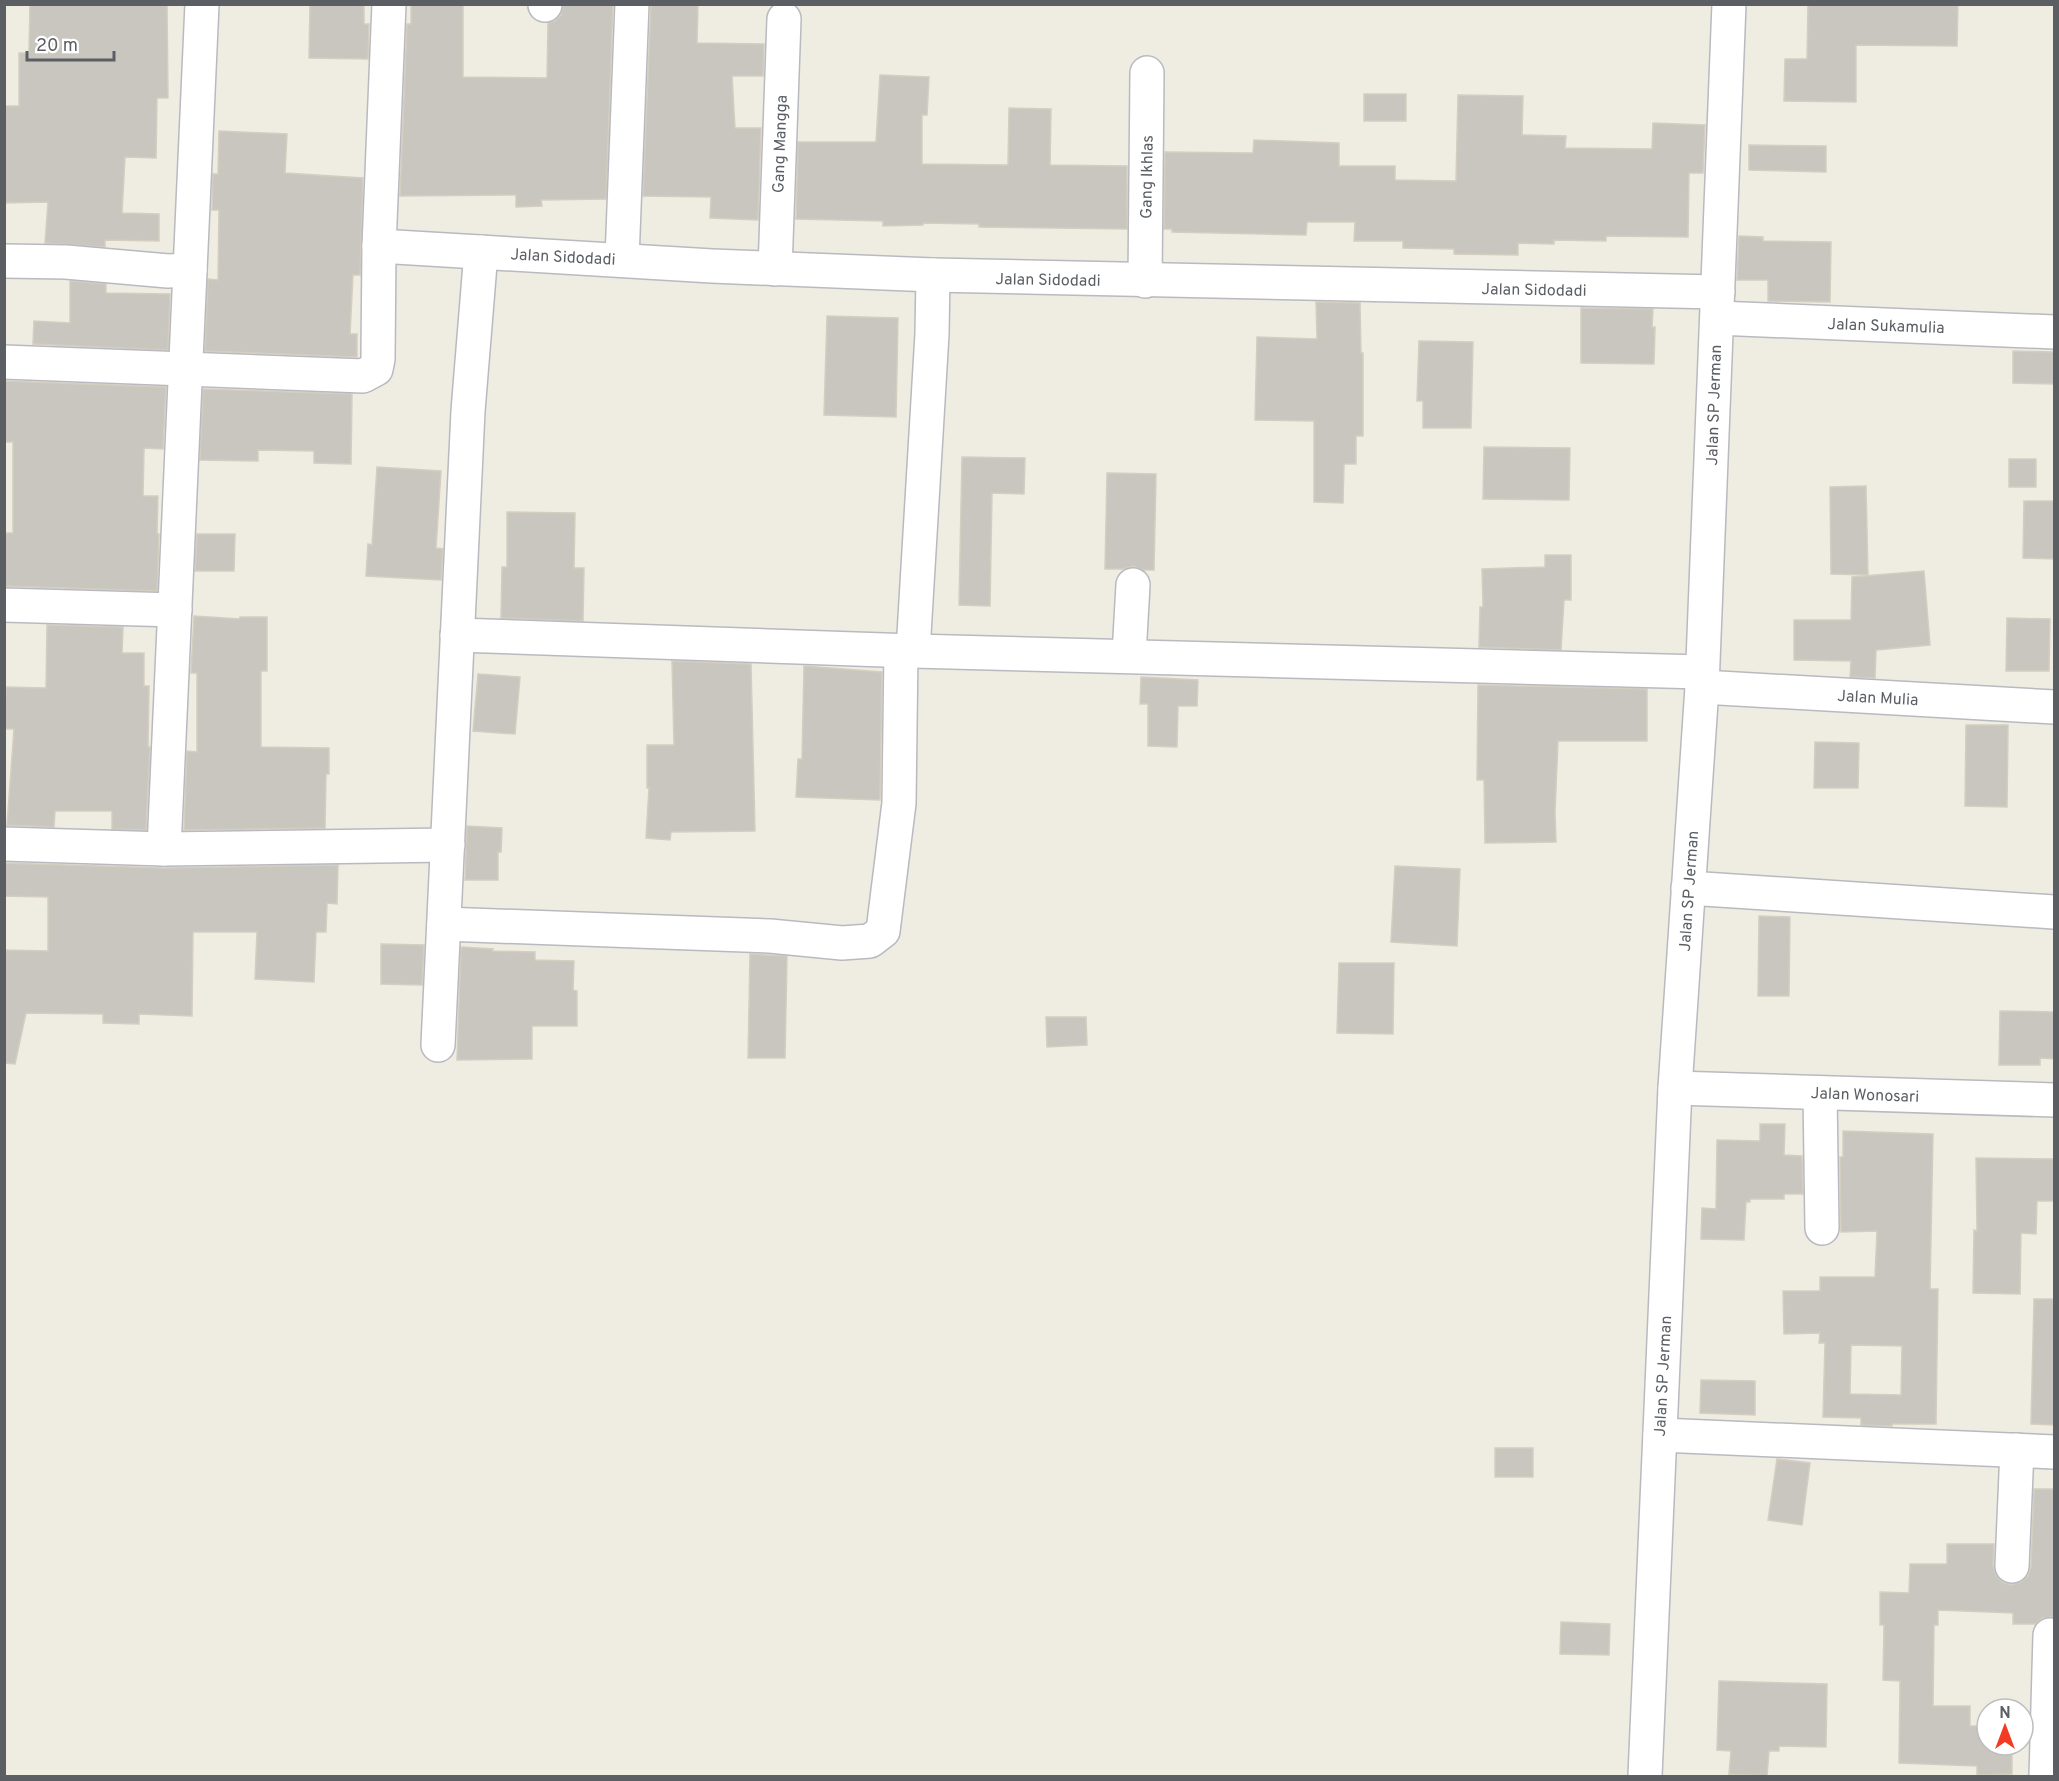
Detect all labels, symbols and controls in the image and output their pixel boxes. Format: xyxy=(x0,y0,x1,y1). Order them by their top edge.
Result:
scale bar xyxy=(27,24,114,62)
text: 20 m xyxy=(36,35,78,58)
street label: Gang Mangga xyxy=(769,95,793,194)
street label: Gang Ikhlas xyxy=(1137,135,1159,219)
street label: Jalan Sidodadi xyxy=(510,245,616,271)
street label: Jalan Sidodadi xyxy=(995,270,1101,292)
street label: Jalan Sidodadi xyxy=(1481,280,1587,302)
street label: Jalan Sukamulia xyxy=(1827,315,1945,339)
street label: Jalan SP Jerman xyxy=(1703,344,1727,466)
street label: Jalan Mulia xyxy=(1837,687,1919,711)
street label: Jalan SP Jerman xyxy=(1676,830,1704,952)
street label: Jalan Wonosari xyxy=(1810,1084,1920,1108)
street label: Jalan SP Jerman xyxy=(1651,1315,1677,1437)
north arrow xyxy=(1975,1697,2035,1757)
text: N xyxy=(1999,1704,2011,1724)

